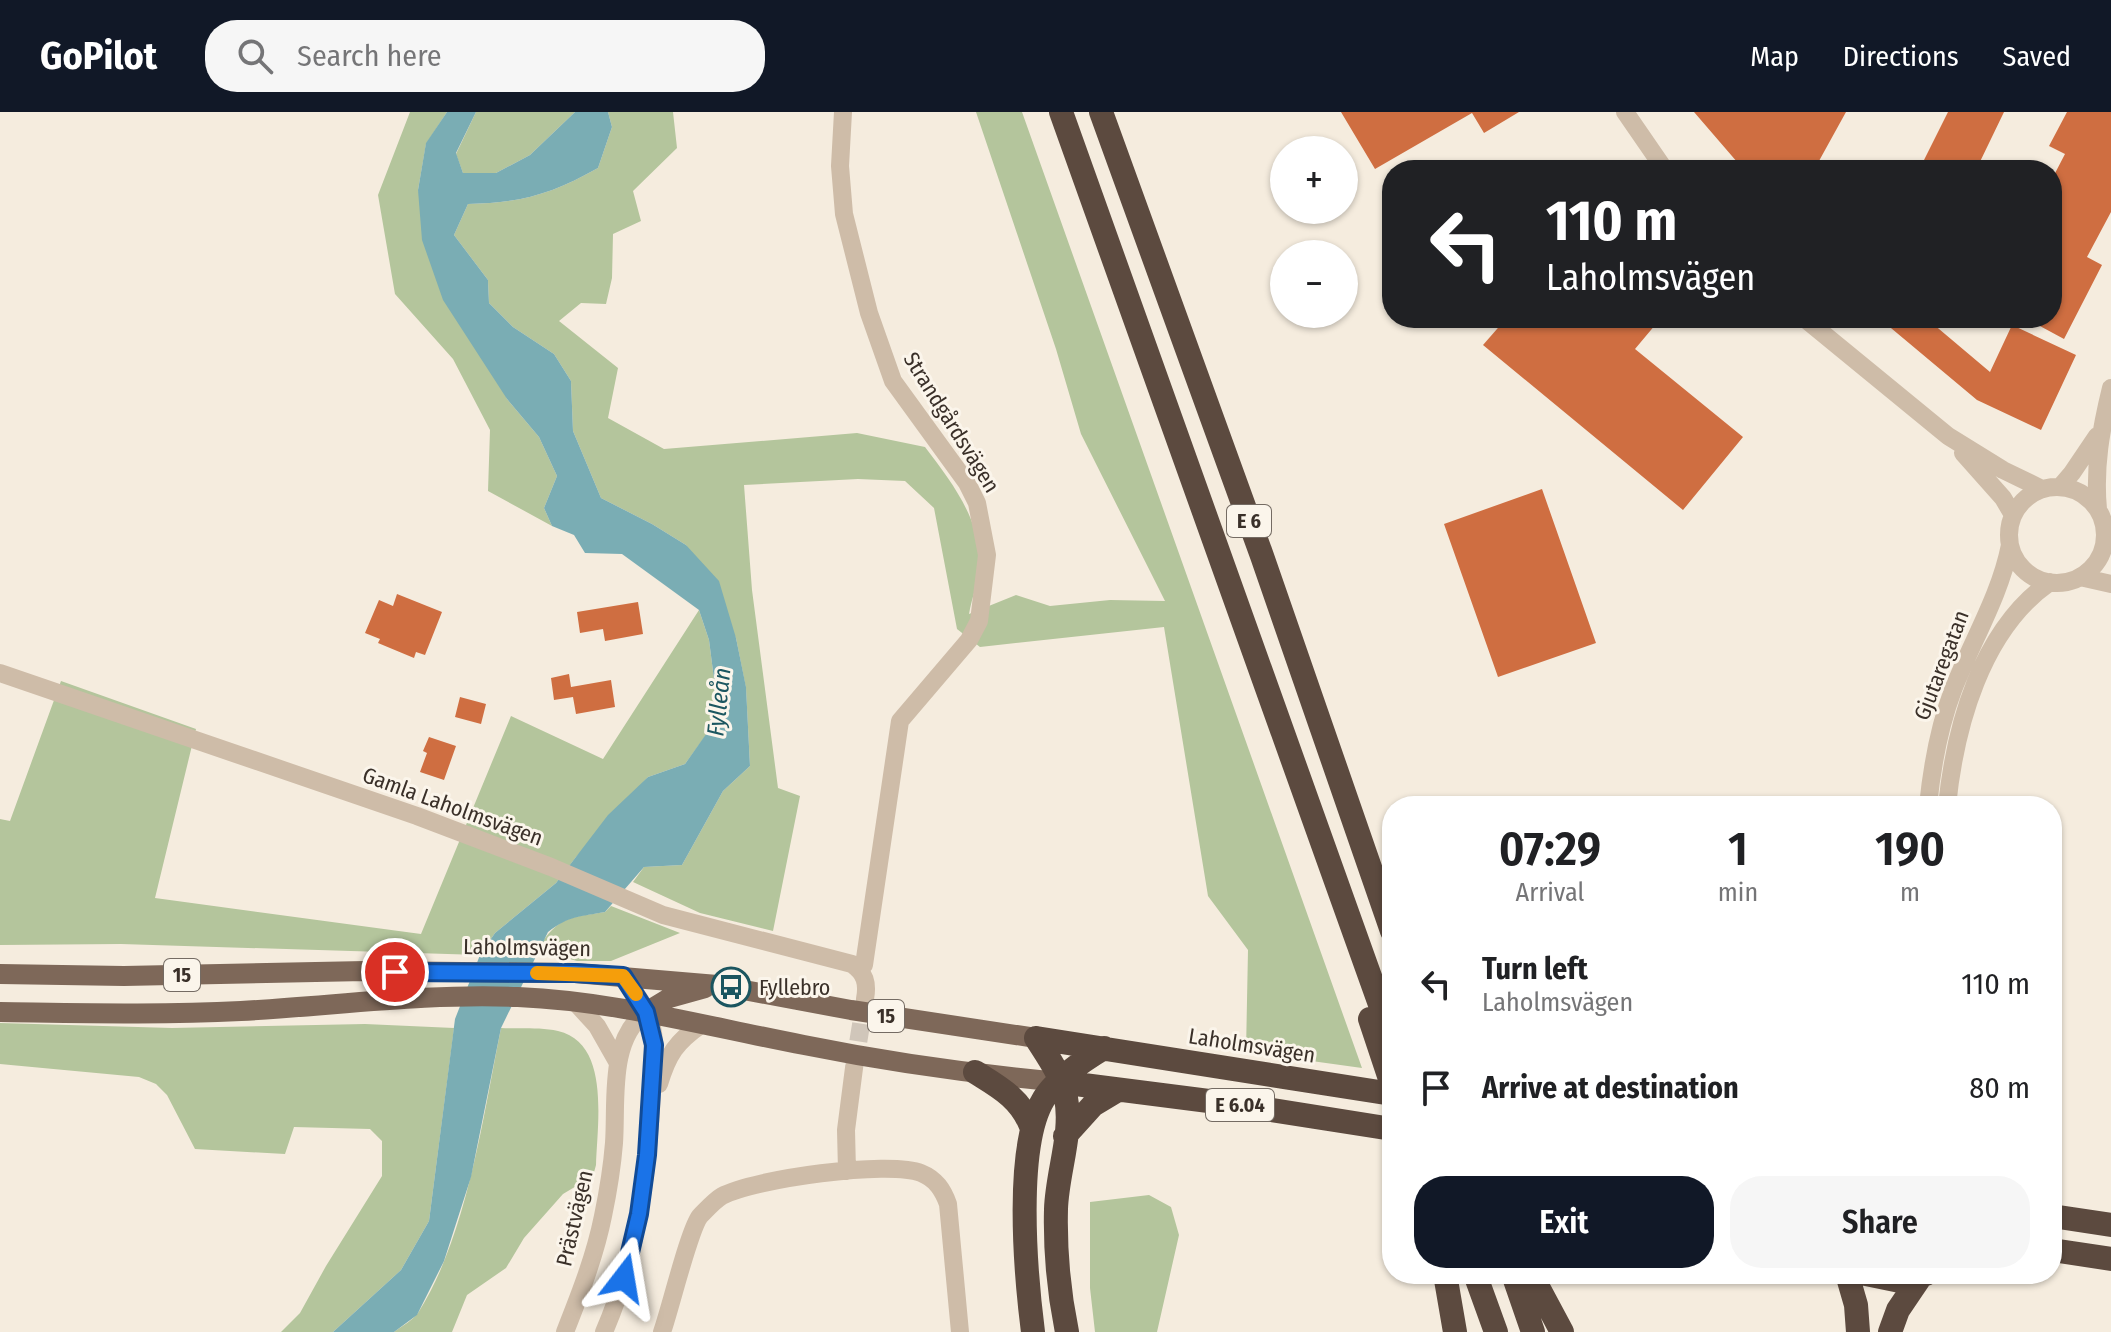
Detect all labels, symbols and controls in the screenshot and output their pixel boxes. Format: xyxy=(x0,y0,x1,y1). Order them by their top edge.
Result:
search box xyxy=(205,20,765,92)
text: GoPilot xyxy=(40,33,157,79)
icon: search xyxy=(233,34,277,78)
text: Search here xyxy=(297,38,442,74)
text: Map xyxy=(1750,40,1799,73)
text: Directions xyxy=(1843,40,1959,73)
text: Saved xyxy=(2003,40,2071,73)
map controls xyxy=(1270,136,1358,328)
button: + xyxy=(1270,136,1358,224)
text: 110 m xyxy=(1546,188,1677,255)
icon: left xyxy=(1414,192,1518,296)
button: − xyxy=(1270,240,1358,328)
text: Laholmsvägen xyxy=(1546,256,1755,300)
street label: Strandgårdsvägen xyxy=(898,347,1006,497)
road number: E 6 xyxy=(1227,505,1271,537)
street label: Gjutaregatan xyxy=(1908,606,1975,724)
water label: Fylleån xyxy=(701,666,737,738)
street label: Gamla Laholmsvägen xyxy=(359,761,547,852)
text: 07:29 xyxy=(1499,820,1601,878)
text: 1 xyxy=(1728,820,1748,878)
text: 190 xyxy=(1875,820,1945,878)
text: Arrival xyxy=(1515,877,1584,908)
text: min xyxy=(1718,877,1758,908)
text: m xyxy=(1900,877,1920,908)
street label: Laholmsvägen xyxy=(463,933,591,962)
pin xyxy=(361,938,429,1006)
icon: arrive xyxy=(373,950,417,994)
text: Turn left xyxy=(1482,951,1588,987)
road number: 15 xyxy=(164,959,200,991)
icon: left xyxy=(1414,962,1458,1006)
bus stop icon: Fyllebro xyxy=(710,966,752,1008)
text: 110 m xyxy=(1961,966,2030,1002)
place label: Fyllebro xyxy=(759,974,830,1001)
text: Laholmsvägen xyxy=(1482,987,1633,1018)
road number: 15 xyxy=(868,1000,904,1032)
street label: Laholmsvägen xyxy=(1187,1022,1317,1069)
icon: arrive xyxy=(1414,1066,1458,1110)
text: Arrive at destination xyxy=(1482,1070,1739,1106)
text: 80 m xyxy=(1969,1070,2030,1106)
road number: E 6.04 xyxy=(1206,1089,1274,1121)
street label: Prästvägen xyxy=(550,1167,599,1269)
button: Exit xyxy=(1414,1176,1714,1268)
button: Share xyxy=(1730,1176,2030,1268)
position arrow xyxy=(582,1236,666,1320)

